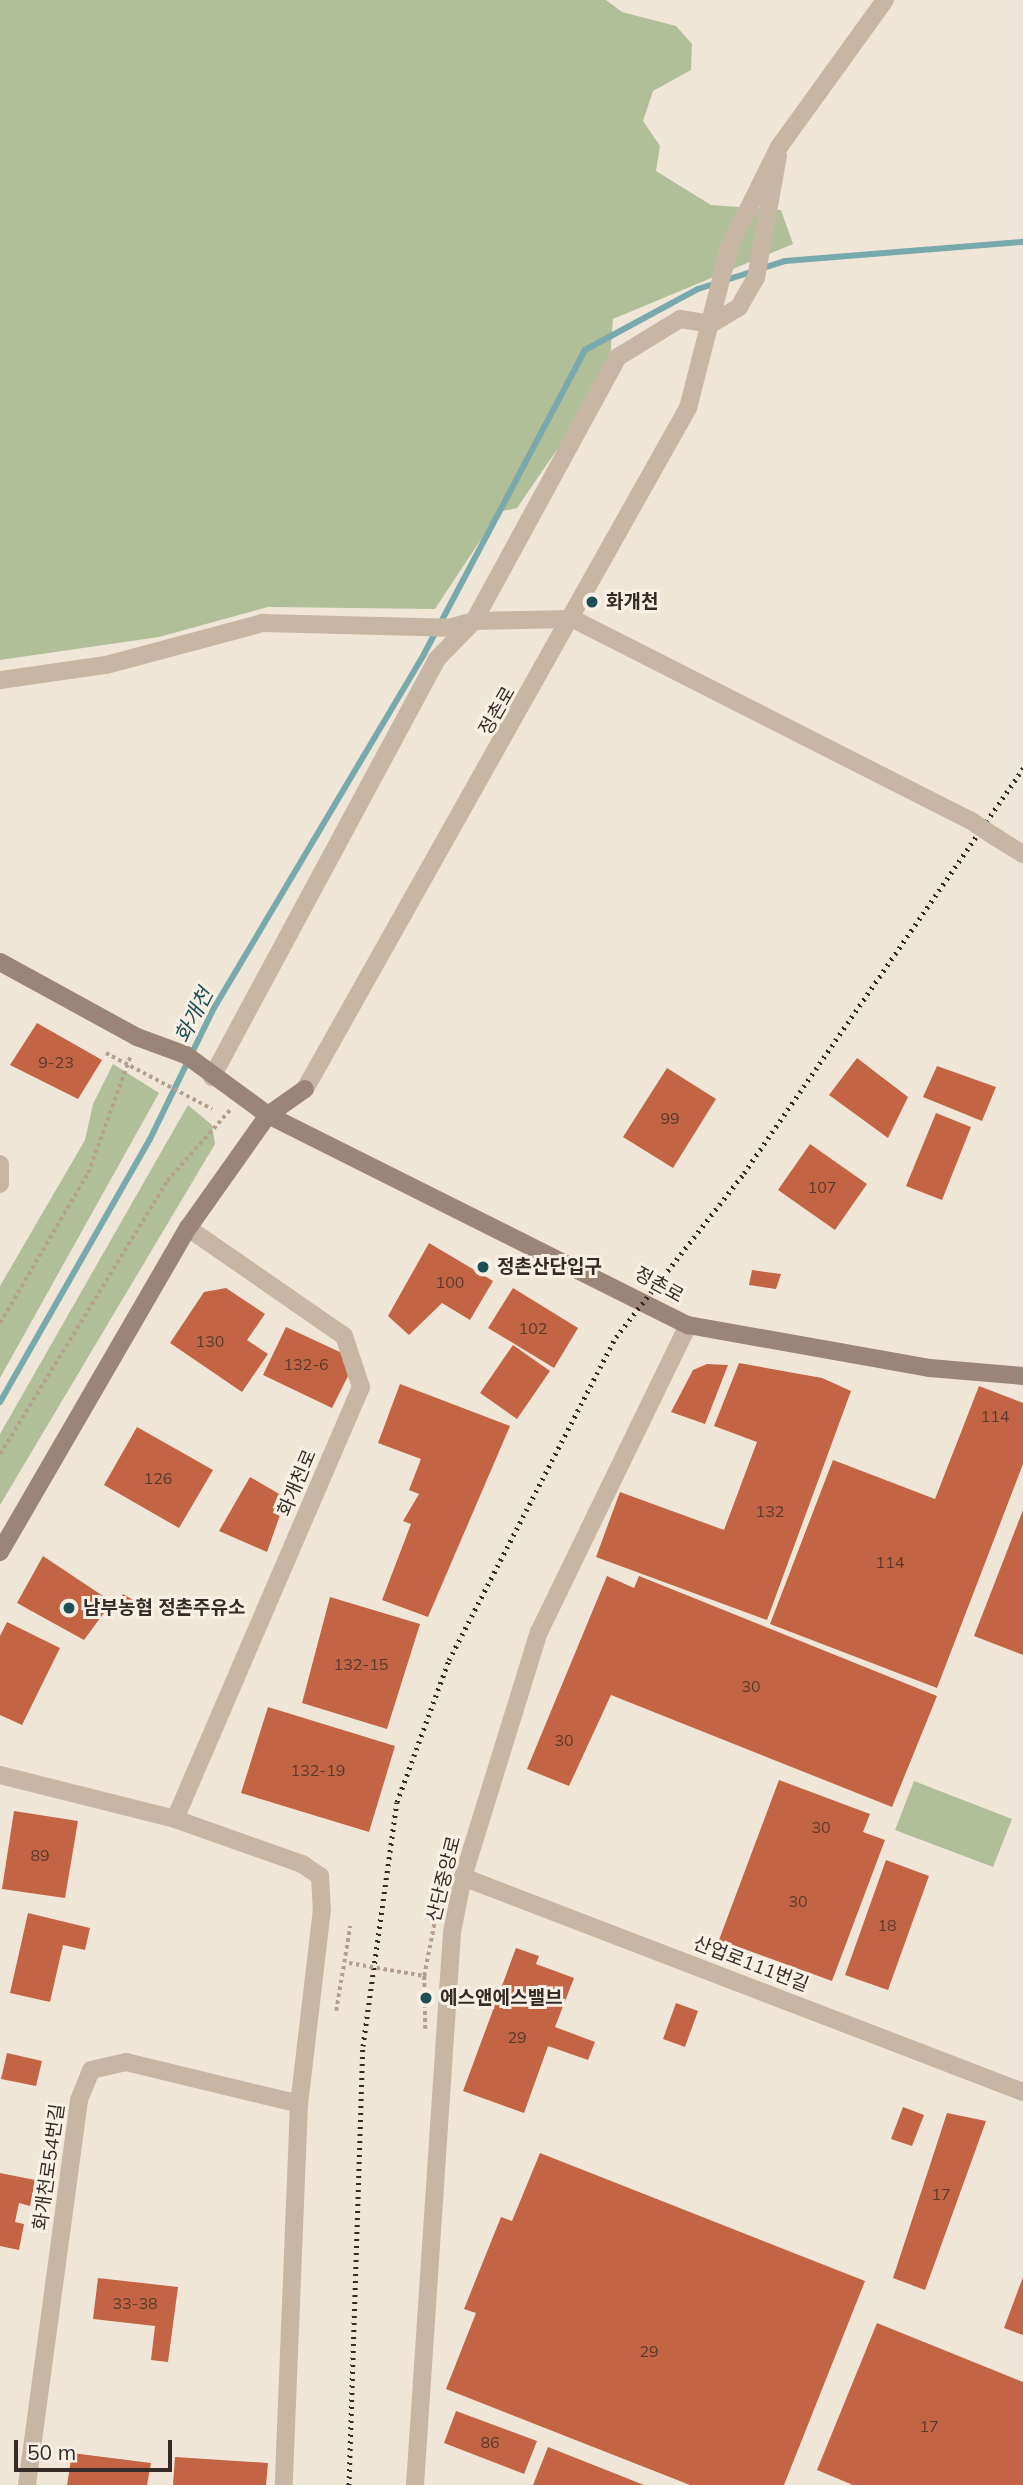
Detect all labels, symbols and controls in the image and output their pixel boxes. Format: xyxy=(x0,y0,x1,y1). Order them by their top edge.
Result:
place label: 화개천 xyxy=(606,591,658,613)
marker: 화개천 xyxy=(584,594,600,610)
street label: 정촌로 xyxy=(474,683,520,739)
water label: 화개천 xyxy=(169,983,217,1047)
house number: 9-23 xyxy=(38,1052,74,1072)
house number: 99 xyxy=(660,1108,680,1128)
house number: 107 xyxy=(808,1177,836,1197)
place label: 정촌산단입구 xyxy=(497,1256,602,1278)
marker: 정촌산단입구 xyxy=(475,1259,491,1275)
street label: 정촌로 xyxy=(631,1262,687,1308)
house number: 100 xyxy=(436,1272,464,1292)
house number: 102 xyxy=(519,1318,547,1338)
house number: 130 xyxy=(196,1331,224,1351)
house number: 132-6 xyxy=(283,1354,329,1374)
house number: 114 xyxy=(981,1406,1009,1426)
street label: 화개천로 xyxy=(273,1446,321,1520)
house number: 126 xyxy=(144,1468,172,1488)
house number: 132 xyxy=(756,1501,784,1521)
house number: 114 xyxy=(876,1552,904,1572)
place label: 남부농협 정촌주유소 xyxy=(83,1597,246,1619)
marker: 남부농협 정촌주유소 xyxy=(61,1600,77,1616)
house number: 132-15 xyxy=(334,1654,388,1674)
house number: 30 xyxy=(741,1676,761,1696)
house number: 30 xyxy=(554,1730,574,1750)
house number: 132-19 xyxy=(291,1760,345,1780)
house number: 30 xyxy=(811,1817,831,1837)
street label: 산단중앙로 xyxy=(422,1834,466,1924)
house number: 89 xyxy=(30,1845,50,1865)
house number: 30 xyxy=(788,1891,808,1911)
house number: 18 xyxy=(877,1915,897,1935)
street label: 산업로111번길 xyxy=(690,1932,812,1996)
place label: 에스앤에스밸브 xyxy=(440,1987,562,2009)
marker: 에스앤에스밸브 xyxy=(418,1990,434,2006)
house number: 29 xyxy=(507,2027,527,2047)
street label: 화개천로54번길 xyxy=(29,2102,69,2232)
house number: 17 xyxy=(931,2184,951,2204)
house number: 33-38 xyxy=(112,2293,158,2313)
house number: 29 xyxy=(639,2341,659,2361)
house number: 17 xyxy=(919,2416,939,2436)
scale bar xyxy=(18,2426,175,2470)
house number: 86 xyxy=(480,2432,500,2452)
text: 50 m xyxy=(27,2439,76,2465)

